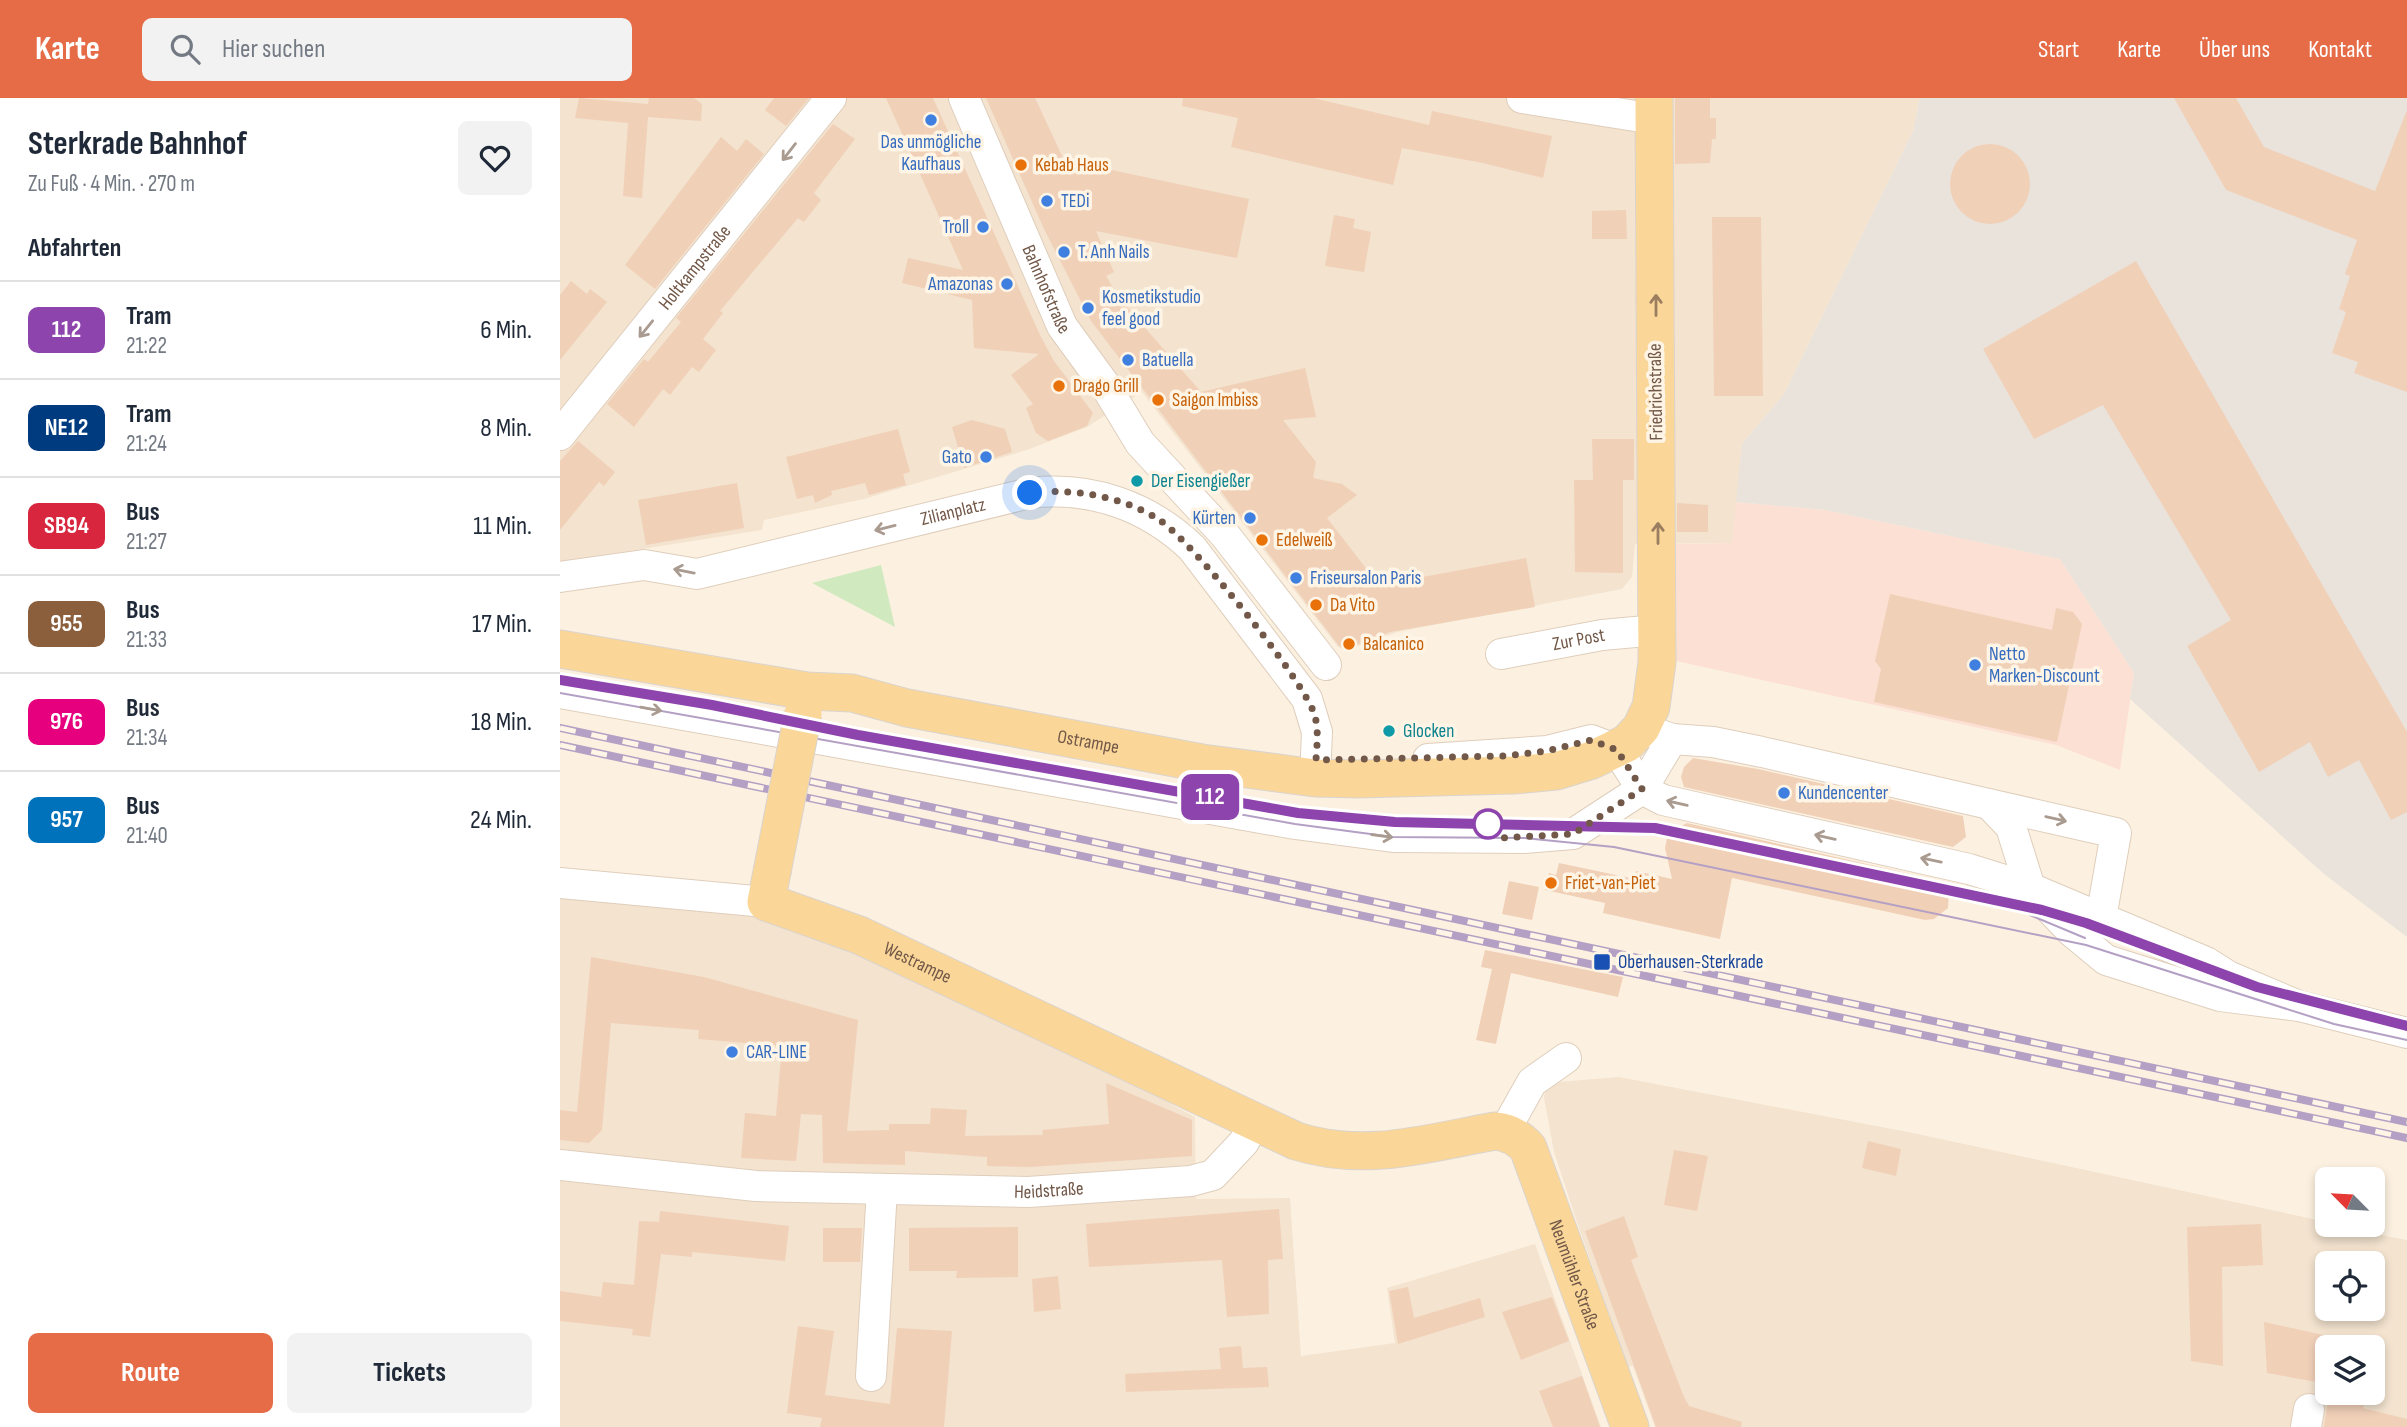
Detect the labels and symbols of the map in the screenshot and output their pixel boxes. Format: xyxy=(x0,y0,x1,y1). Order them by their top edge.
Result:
marker: Das unmögliche Kaufhaus xyxy=(923,112,939,128)
place label: Das unmögliche Kaufhaus xyxy=(881,131,981,176)
one-way arrow xyxy=(781,142,796,160)
place label: Kebab Haus xyxy=(1035,154,1109,177)
marker: Kebab Haus xyxy=(1013,157,1029,173)
place label: TEDi xyxy=(1061,190,1089,213)
marker: TEDi xyxy=(1039,193,1055,209)
place label: Troll xyxy=(943,216,969,239)
marker: Troll xyxy=(975,219,991,235)
street label: Holtkampstraße xyxy=(654,220,736,315)
street label: Bahnhofstraße xyxy=(1017,241,1075,338)
place label: T. Anh Nails xyxy=(1078,241,1150,264)
marker: T. Anh Nails xyxy=(1056,244,1072,260)
place label: Amazonas xyxy=(927,273,993,296)
marker: Amazonas xyxy=(999,276,1015,292)
place label: Kosmetikstudio feel good xyxy=(1102,286,1201,331)
one-way arrow xyxy=(1649,294,1663,317)
marker: Kosmetikstudio feel good xyxy=(1080,300,1096,316)
one-way arrow xyxy=(638,319,653,337)
street label: Friedrichstraße xyxy=(1644,343,1668,441)
place label: Batuella xyxy=(1142,349,1194,372)
marker: Batuella xyxy=(1120,352,1136,368)
place label: Drago Grill xyxy=(1073,375,1139,398)
marker: Drago Grill xyxy=(1051,378,1067,394)
place label: Saigon Imbiss xyxy=(1172,389,1259,412)
marker: Saigon Imbiss xyxy=(1150,392,1166,408)
place label: Gato xyxy=(942,446,972,469)
marker: Gato xyxy=(978,449,994,465)
place label: Der Eisengießer xyxy=(1151,470,1251,493)
marker: Der Eisengießer xyxy=(1129,473,1145,489)
your location xyxy=(1012,475,1047,510)
street label: Zilianplatz xyxy=(918,493,988,531)
place label: Kürten xyxy=(1193,507,1236,530)
marker: Kürten xyxy=(1242,510,1258,526)
one-way arrow xyxy=(874,522,897,536)
one-way arrow xyxy=(1651,522,1664,545)
place label: Edelweiß xyxy=(1276,529,1333,552)
marker: Edelweiß xyxy=(1254,532,1270,548)
one-way arrow xyxy=(673,564,696,578)
place label: Friseursalon Paris xyxy=(1310,567,1421,590)
marker: Friseursalon Paris xyxy=(1288,570,1304,586)
place label: Da Vito xyxy=(1330,594,1375,617)
marker: Da Vito xyxy=(1308,597,1324,613)
street label: Zur Post xyxy=(1551,623,1607,656)
place label: Balcanico xyxy=(1363,633,1424,656)
marker: Balcanico xyxy=(1341,636,1357,652)
place label: Netto Marken-Discount xyxy=(1989,643,2100,688)
marker: Netto Marken-Discount xyxy=(1967,657,1983,673)
one-way arrow xyxy=(639,703,662,717)
place label: Glocken xyxy=(1403,720,1454,743)
marker: Glocken xyxy=(1381,723,1397,739)
street label: Ostrampe xyxy=(1056,725,1121,759)
line badge: 112 xyxy=(1170,774,1250,820)
place label: Kundencenter xyxy=(1798,782,1889,805)
marker: Kundencenter xyxy=(1776,785,1792,801)
one-way arrow xyxy=(1666,796,1689,809)
unlabelled marker xyxy=(1473,809,1503,839)
one-way arrow xyxy=(2044,813,2067,827)
one-way arrow xyxy=(1371,829,1393,842)
one-way arrow xyxy=(1814,830,1837,843)
one-way arrow xyxy=(1920,853,1943,867)
place label: Friet-van-Piet xyxy=(1565,872,1656,895)
marker: Friet-van-Piet xyxy=(1543,875,1559,891)
street label: Westrampe xyxy=(880,937,955,988)
place label: Oberhausen-Sterkrade xyxy=(1618,951,1763,974)
marker: Oberhausen-Sterkrade xyxy=(1592,952,1612,972)
place label: CAR-LINE xyxy=(746,1041,807,1064)
marker: CAR-LINE xyxy=(724,1044,740,1060)
north arrow xyxy=(2315,1167,2385,1237)
street label: Heidstraße xyxy=(1014,1177,1084,1204)
street label: Neumühler Straße xyxy=(1544,1217,1605,1333)

